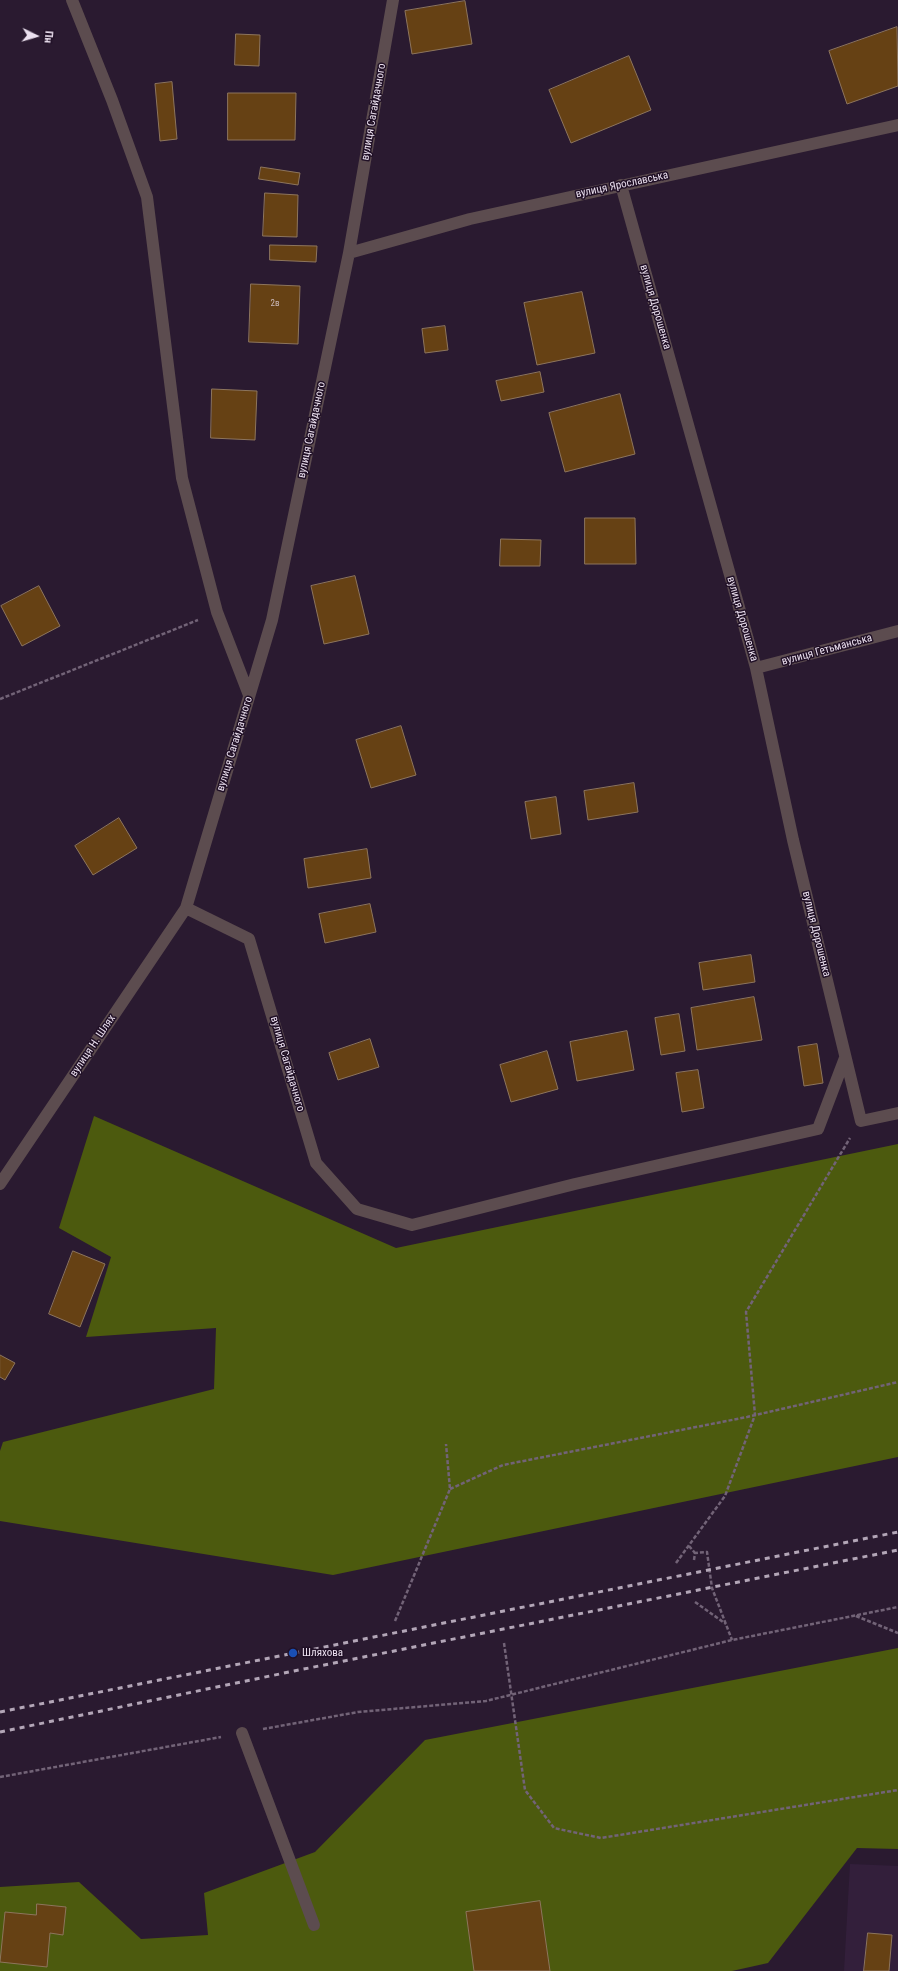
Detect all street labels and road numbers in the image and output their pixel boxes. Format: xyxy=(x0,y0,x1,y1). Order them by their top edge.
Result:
street label: вулиця Сагайдачного xyxy=(359,62,389,162)
street label: вулиця Ярославська xyxy=(575,169,669,201)
street label: вулиця Дорошенка xyxy=(637,263,673,351)
street label: вулиця Сагайдачного xyxy=(295,381,329,479)
street label: вулиця Дорошенка xyxy=(724,575,760,663)
street label: вулиця Гетьманська xyxy=(780,632,874,668)
street label: вулиця Сагайдачного xyxy=(214,695,256,793)
street label: вулиця Дорошенка xyxy=(799,890,833,978)
street label: вулиця Н. Шлях xyxy=(67,1013,119,1079)
street label: вулиця Сагайдачного xyxy=(267,1015,307,1113)

